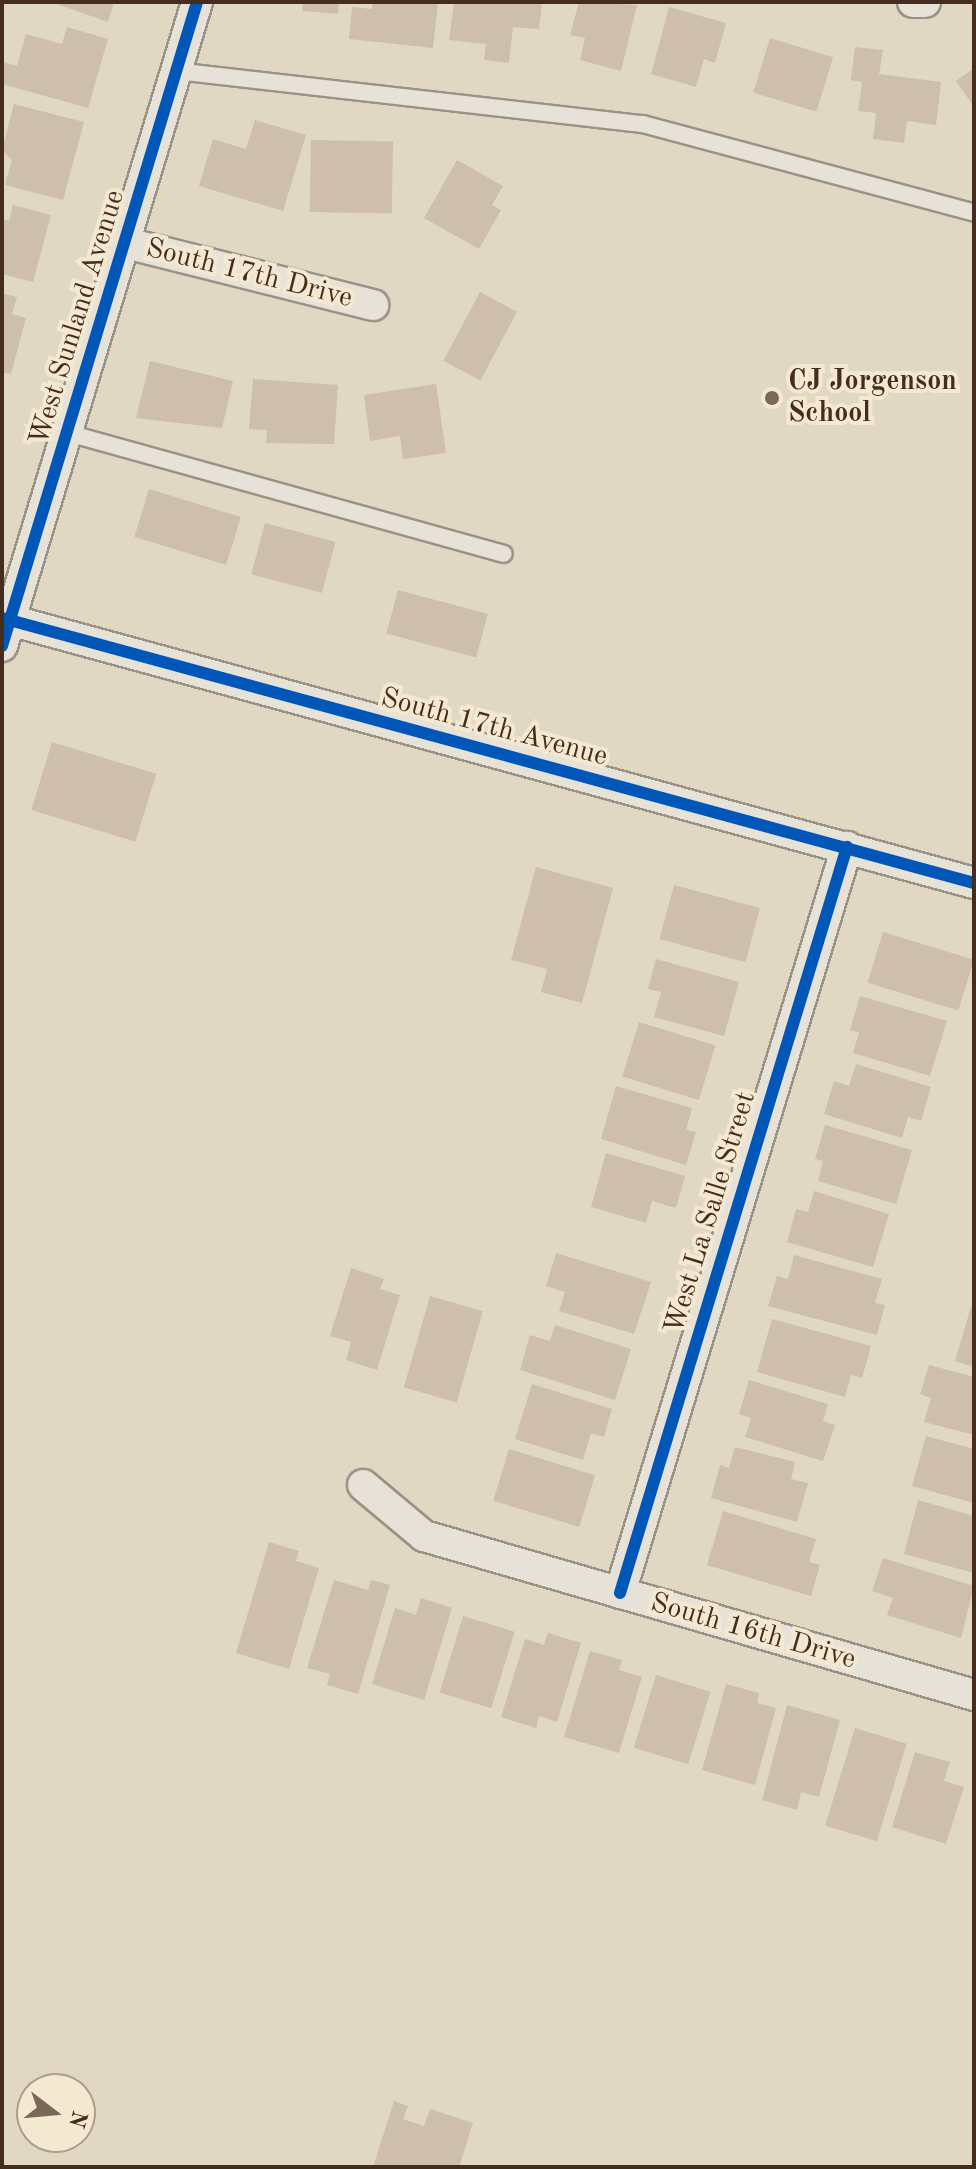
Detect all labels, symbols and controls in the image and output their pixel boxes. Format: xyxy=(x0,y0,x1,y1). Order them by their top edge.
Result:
street label: West Sunland Avenue xyxy=(23,186,133,450)
street label: South 17th Drive xyxy=(142,232,356,316)
place label: CJ Jorgenson School xyxy=(788,365,957,431)
marker: CJ Jorgenson School xyxy=(763,389,781,407)
street label: South 17th Avenue xyxy=(377,682,611,774)
street label: West La Salle Street xyxy=(658,1088,764,1338)
street label: South 16th Drive xyxy=(647,1587,859,1677)
north arrow xyxy=(16,2073,96,2153)
text: N xyxy=(64,2108,90,2130)

